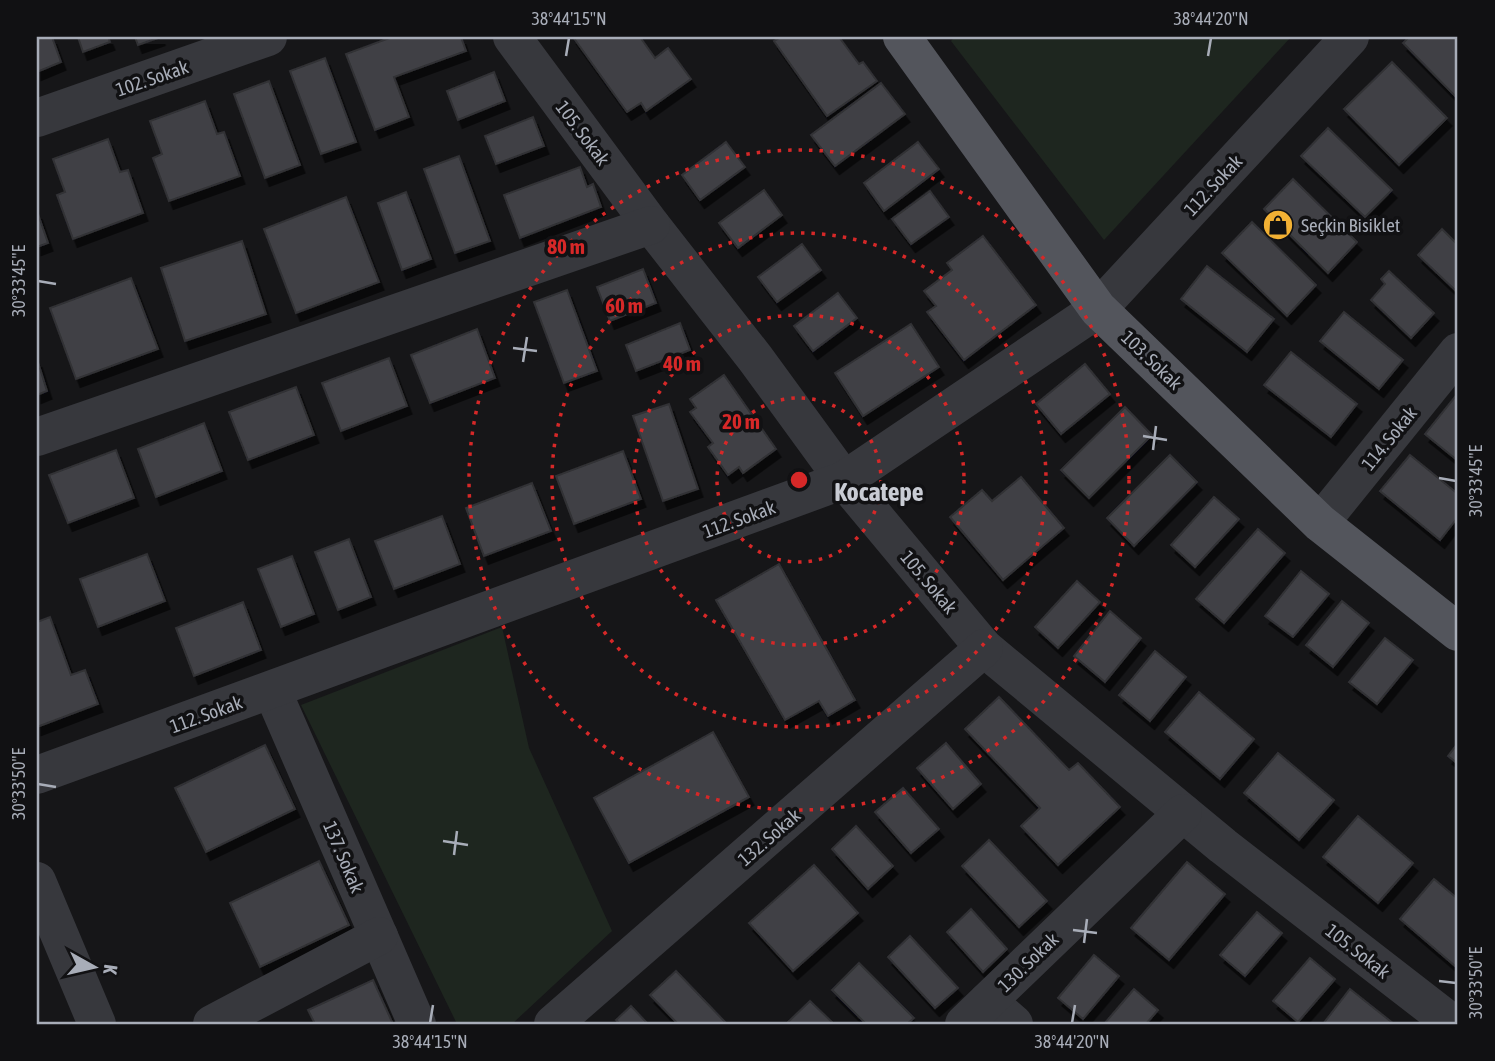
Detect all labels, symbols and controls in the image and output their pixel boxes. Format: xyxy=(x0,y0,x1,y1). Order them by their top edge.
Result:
text: 38°44'15"N xyxy=(531,8,607,29)
text: 38°44'20"N xyxy=(1173,8,1249,29)
street label: 102. Sokak xyxy=(113,55,192,101)
street label: 105. Sokak xyxy=(552,96,615,170)
street label: 112. Sokak xyxy=(1179,150,1247,220)
shop icon: Seçkin Bisiklet xyxy=(1261,208,1295,242)
place label: Seçkin Bisiklet xyxy=(1301,214,1400,236)
text: 80 m xyxy=(547,234,585,258)
text: 30°33'45"E xyxy=(8,245,29,317)
text: 60 m xyxy=(605,293,643,317)
street label: 103. Sokak xyxy=(1117,326,1187,394)
text: 40 m xyxy=(662,351,701,375)
street label: 114. Sokak xyxy=(1357,401,1422,474)
text: 20 m xyxy=(722,409,760,433)
text: 30°33'45"E xyxy=(1465,445,1486,517)
centre of rings xyxy=(787,468,811,492)
district label: Kocatepe xyxy=(834,477,924,507)
street label: 112. Sokak xyxy=(700,496,779,542)
street label: 105. Sokak xyxy=(896,546,962,618)
street label: 112. Sokak xyxy=(167,691,246,737)
text: 30°33'50"E xyxy=(8,748,29,820)
street label: 132. Sokak xyxy=(733,804,805,870)
street label: 137. Sokak xyxy=(319,818,369,897)
street label: 105. Sokak xyxy=(1322,919,1395,983)
street label: 130. Sokak xyxy=(993,928,1063,996)
north arrow xyxy=(60,932,130,1002)
text: 30°33'50"E xyxy=(1465,947,1486,1019)
text: K xyxy=(99,963,122,976)
text: 38°44'15"N xyxy=(392,1031,468,1052)
text: 38°44'20"N xyxy=(1034,1031,1110,1052)

